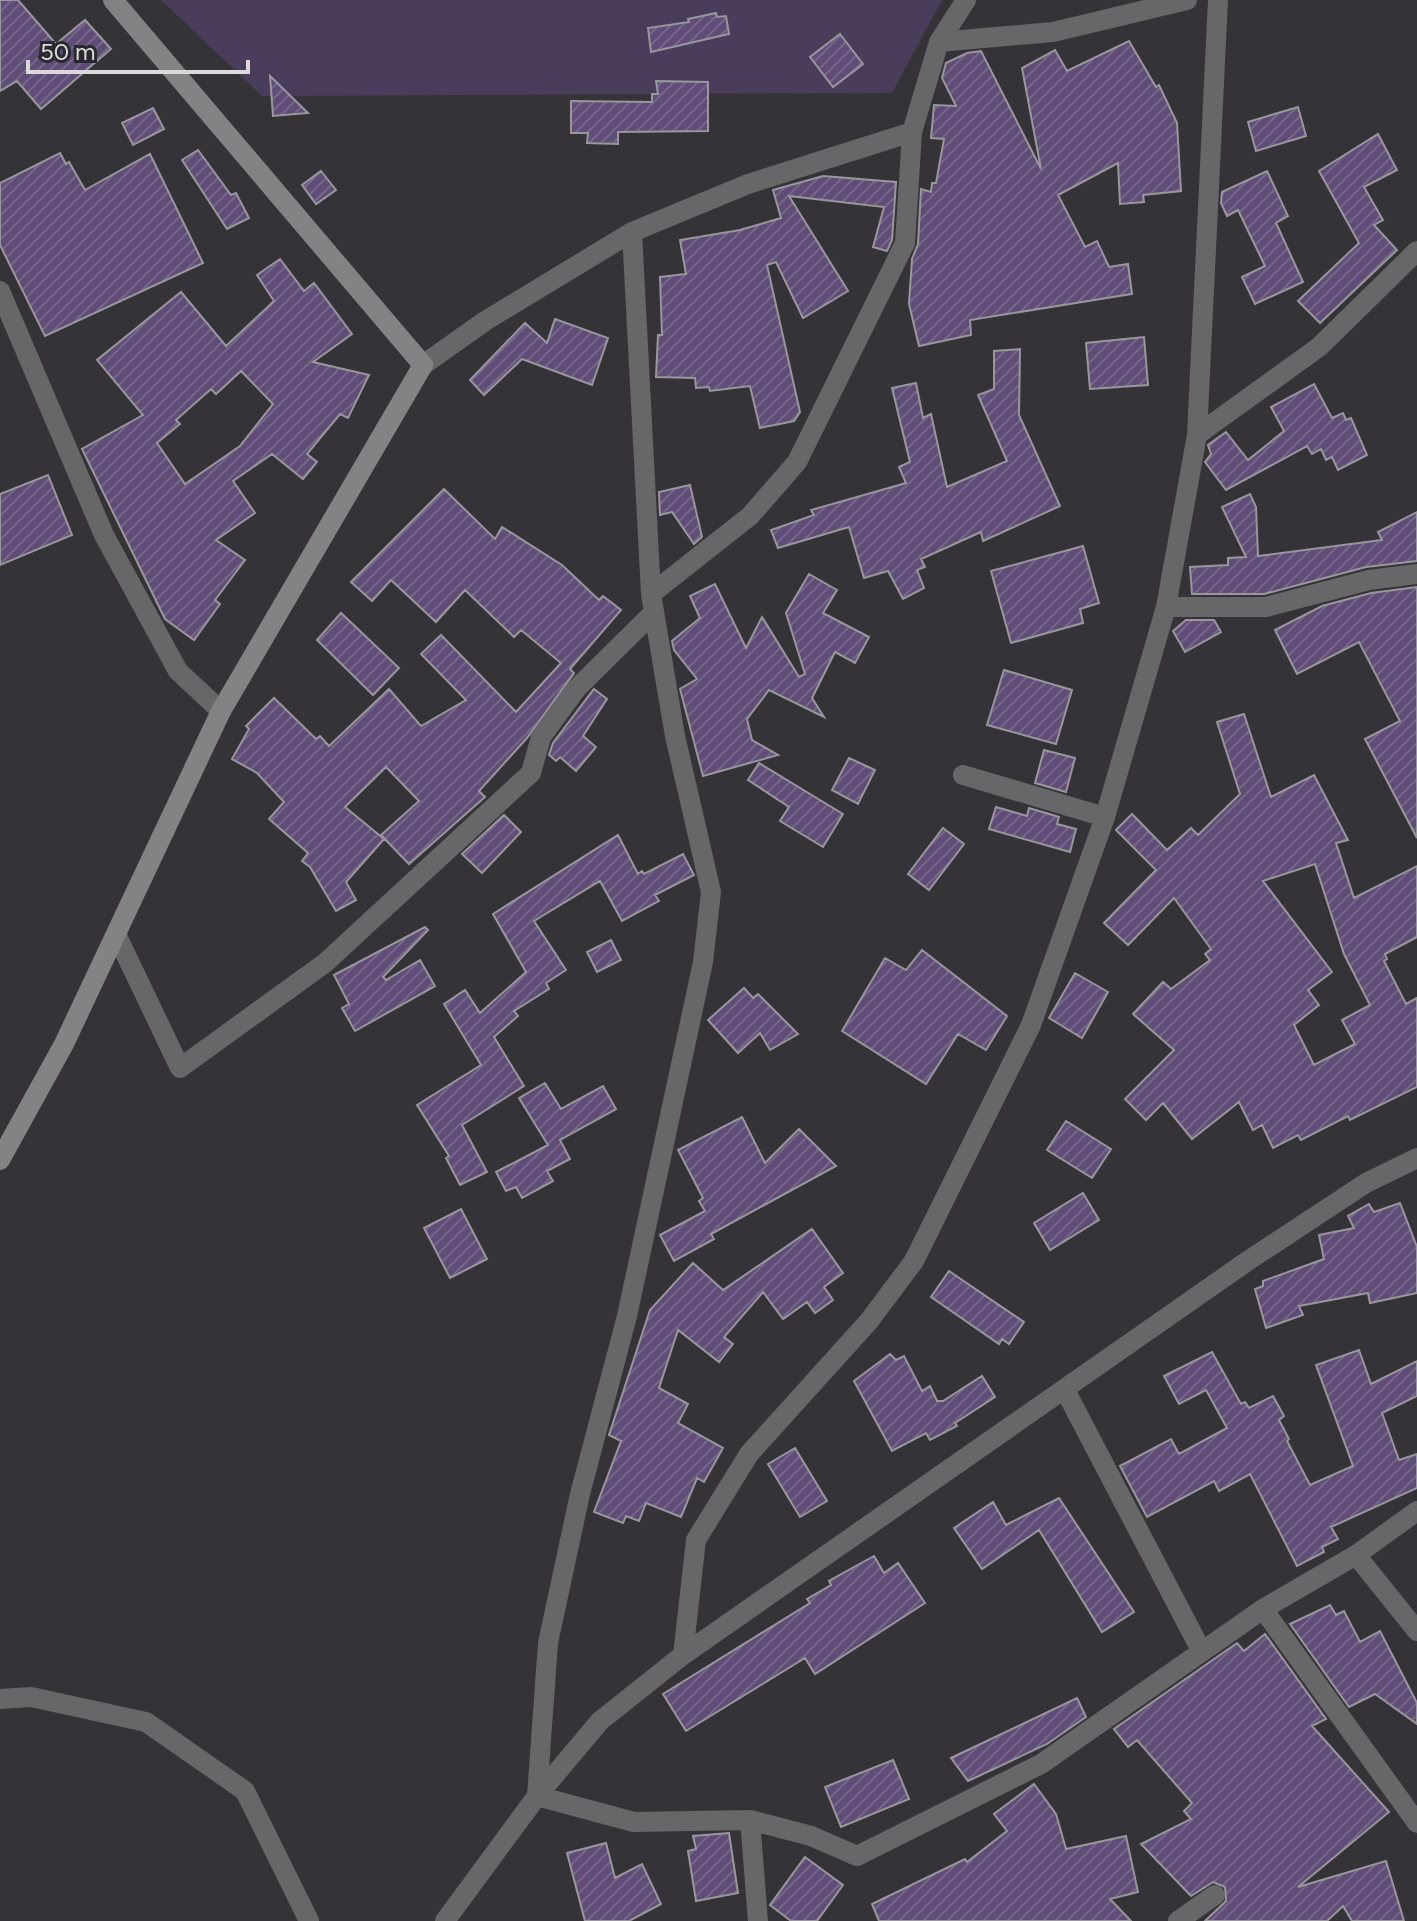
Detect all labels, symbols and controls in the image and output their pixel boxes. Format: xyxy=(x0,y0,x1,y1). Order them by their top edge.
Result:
scale bar xyxy=(28,24,248,74)
text: 50 m xyxy=(40,37,96,66)

